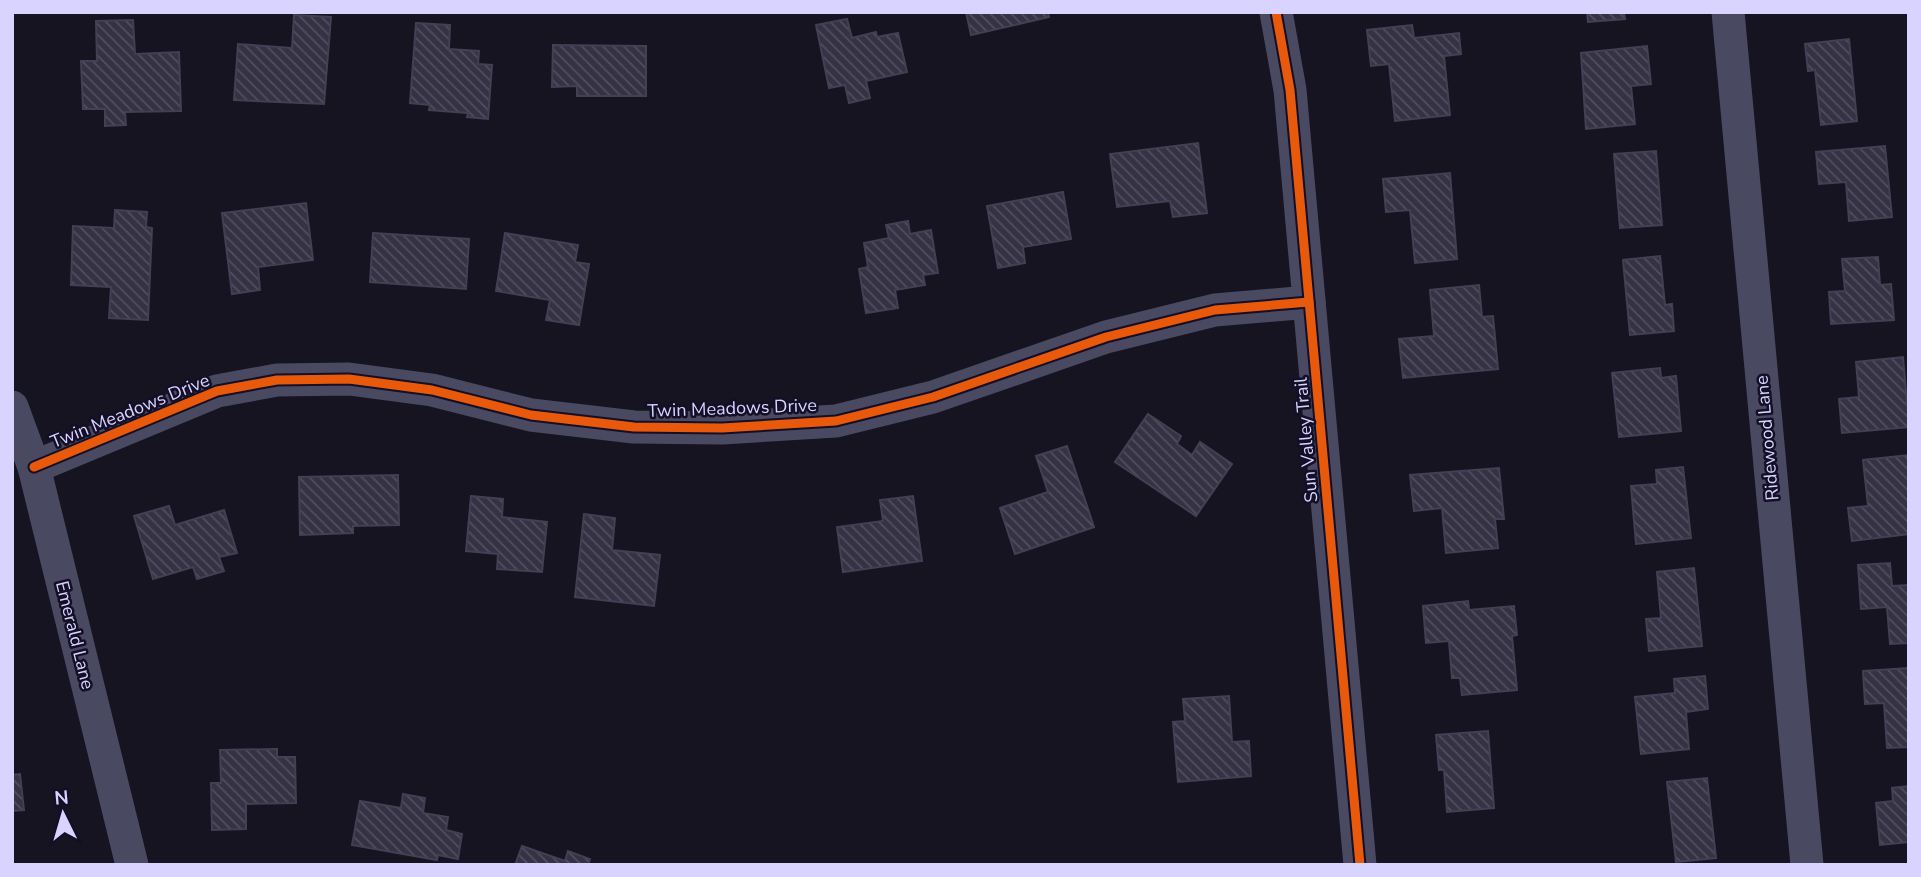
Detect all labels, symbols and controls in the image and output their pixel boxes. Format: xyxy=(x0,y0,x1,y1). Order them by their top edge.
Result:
street label: Twin Meadows Drive xyxy=(47,368,213,454)
street label: Ridewood Lane xyxy=(1750,374,1784,502)
street label: Sun Valley Trail xyxy=(1289,376,1323,504)
street label: Twin Meadows Drive xyxy=(647,393,817,423)
street label: Emerald Lane xyxy=(50,578,100,692)
north arrow xyxy=(28,779,98,849)
text: N xyxy=(53,784,70,812)

